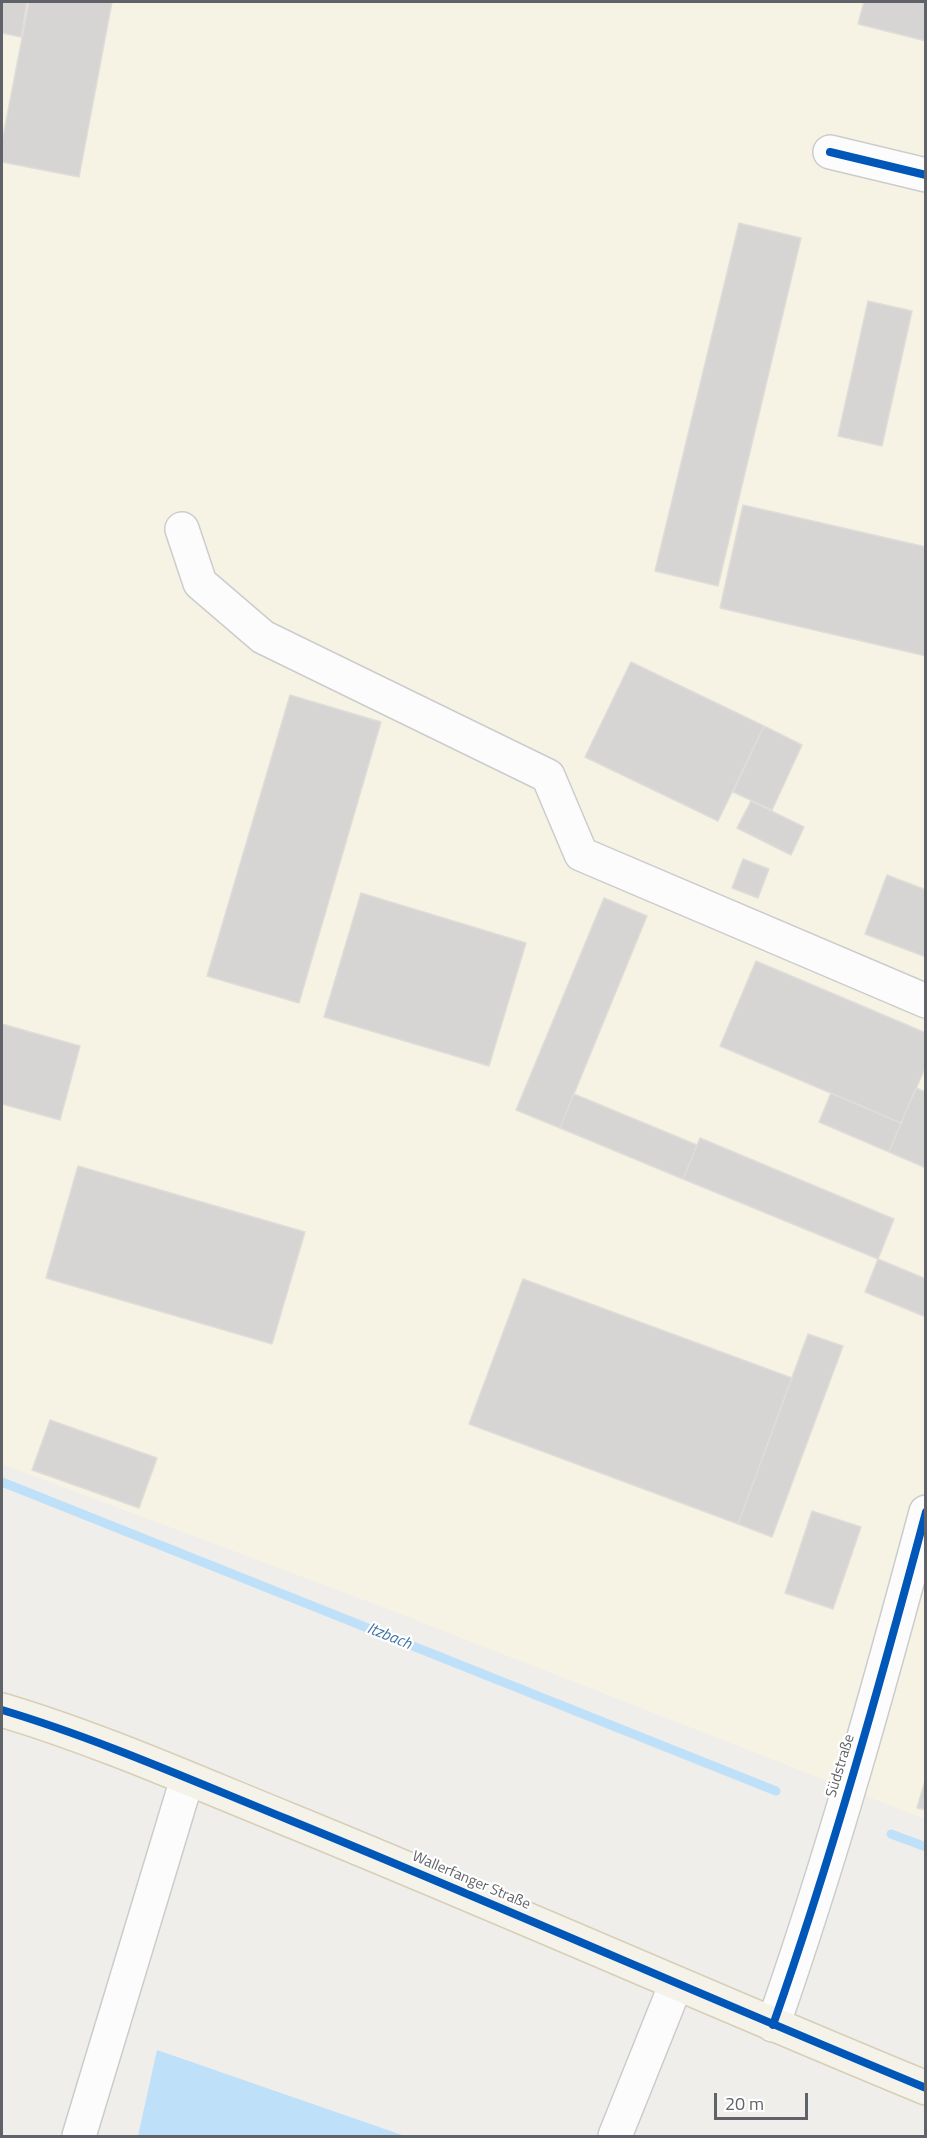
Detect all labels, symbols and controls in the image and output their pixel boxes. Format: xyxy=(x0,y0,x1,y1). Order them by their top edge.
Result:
water label: Itzbach xyxy=(364,1619,414,1655)
street label: Südstraße xyxy=(823,1732,859,1800)
street label: Wallerfanger Straße xyxy=(409,1848,533,1914)
scale bar xyxy=(717,2081,812,2119)
text: 20 m xyxy=(725,2090,764,2117)

